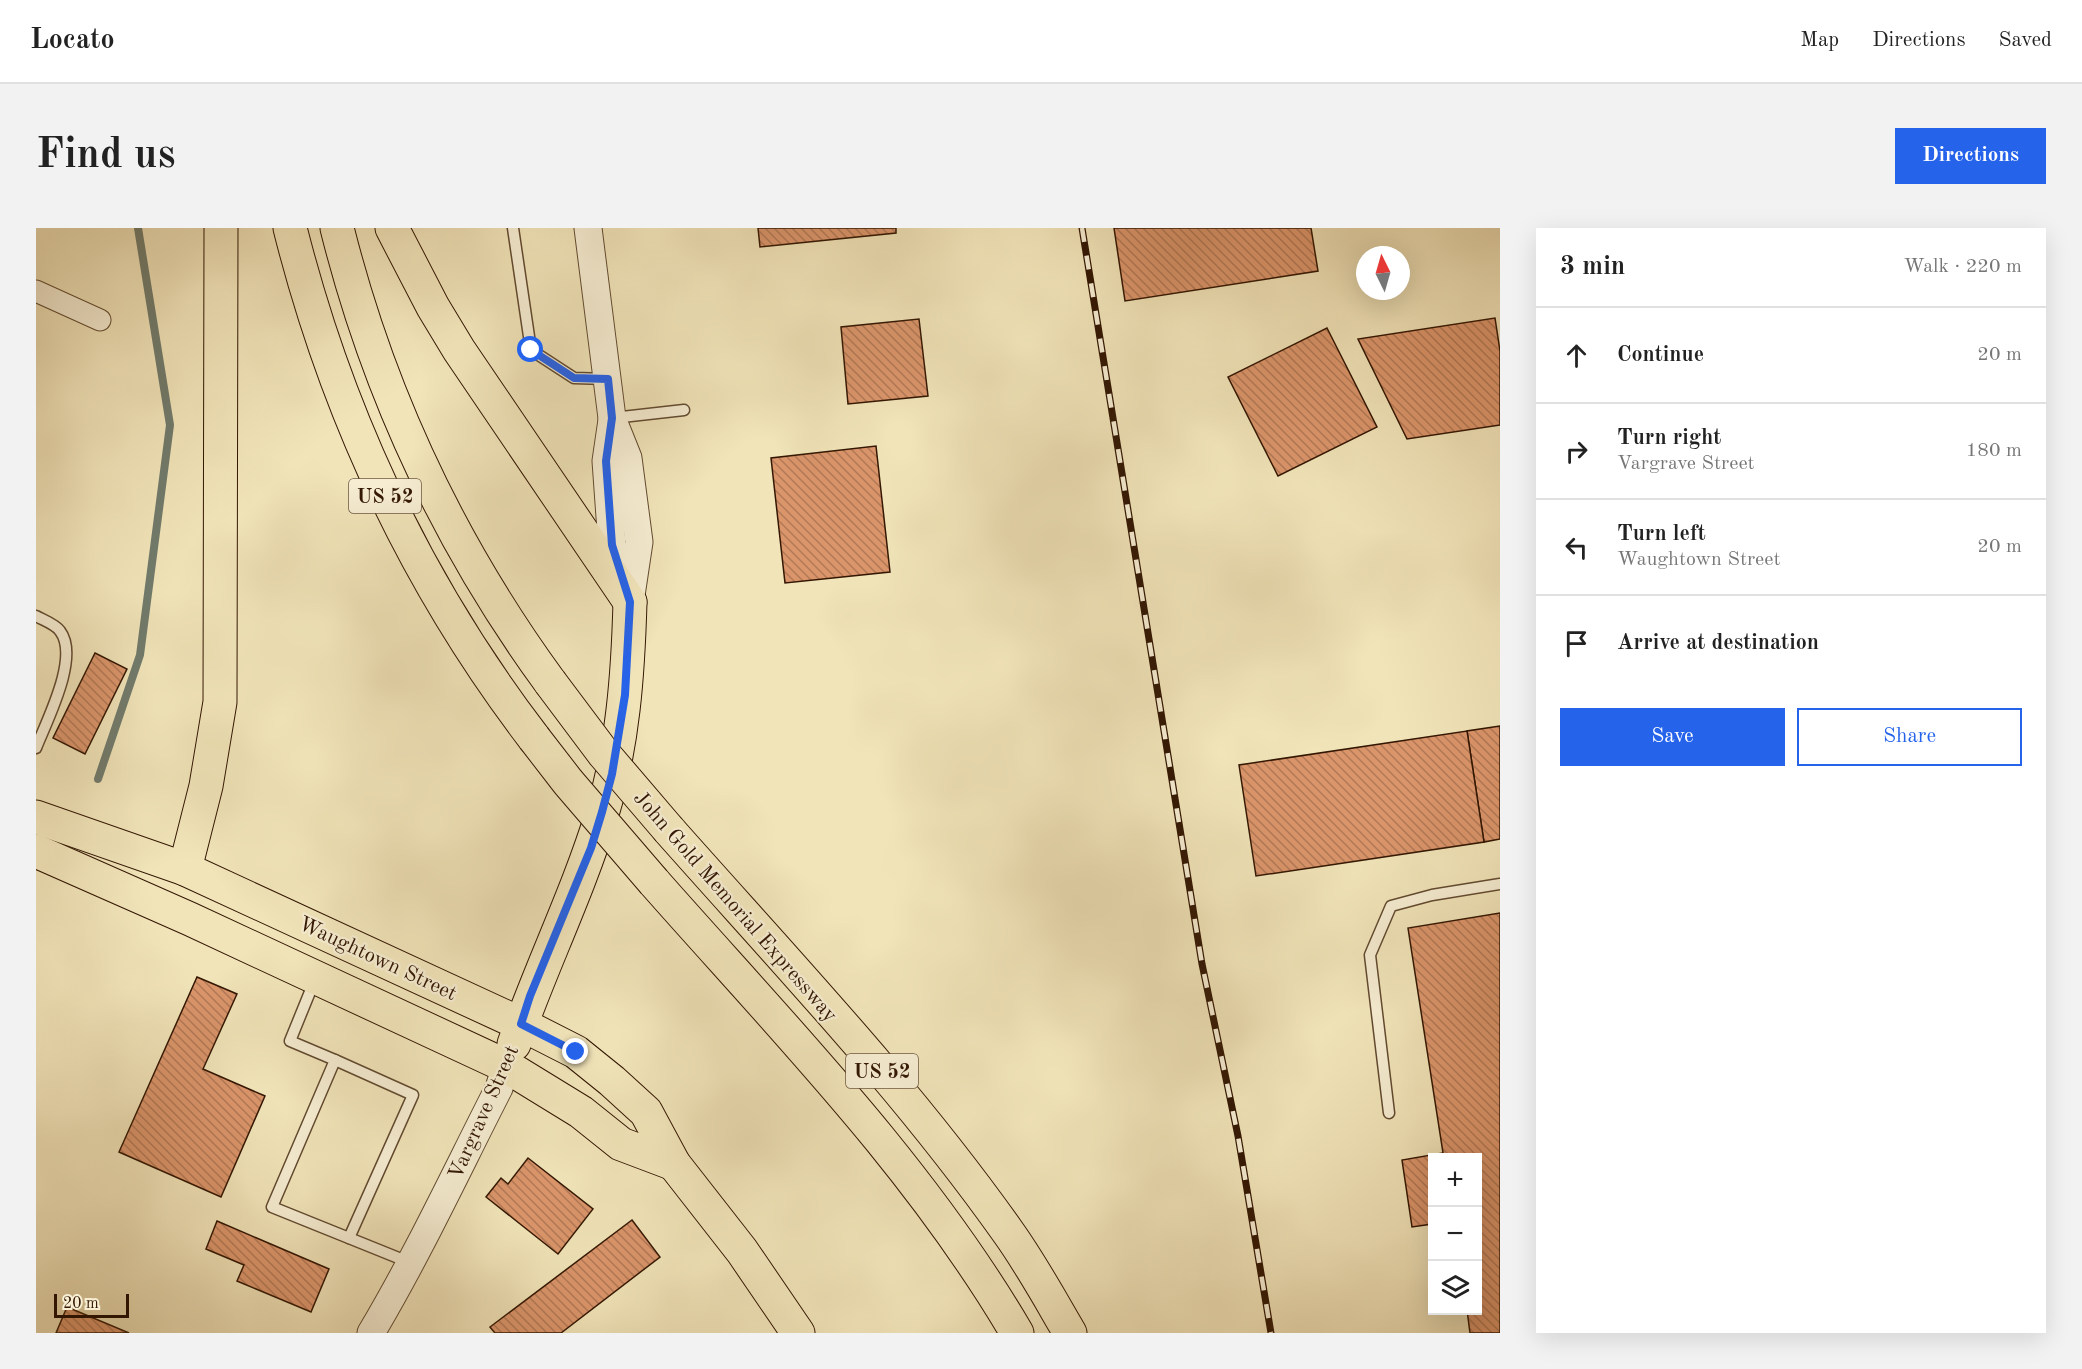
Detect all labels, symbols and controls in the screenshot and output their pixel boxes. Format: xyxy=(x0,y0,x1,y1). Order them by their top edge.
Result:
text: Locato xyxy=(30,27,115,55)
text: Map xyxy=(1800,30,1839,51)
text: Directions xyxy=(1872,30,1966,51)
text: Saved xyxy=(1999,30,2052,51)
button: Directions xyxy=(1895,128,2046,184)
text: Find us xyxy=(36,135,175,177)
north arrow xyxy=(1356,246,1410,300)
text: 3 min xyxy=(1560,254,1625,280)
text: Walk · 220 m xyxy=(1903,257,2022,277)
route start xyxy=(517,336,543,362)
icon: ahead xyxy=(1560,339,1593,372)
text: Continue xyxy=(1617,344,1704,366)
text: 20 m xyxy=(1977,345,2022,365)
text: Turn right xyxy=(1617,427,1721,449)
icon: right xyxy=(1560,435,1593,468)
text: 180 m xyxy=(1966,441,2022,461)
text: Vargrave Street xyxy=(1617,454,1755,474)
road number: US 52 xyxy=(349,479,421,513)
text: Turn left xyxy=(1617,523,1706,545)
icon: left xyxy=(1560,531,1593,564)
text: 20 m xyxy=(1977,537,2022,557)
text: Waughtown Street xyxy=(1617,550,1781,570)
icon: arrive xyxy=(1560,627,1593,660)
text: Arrive at destination xyxy=(1617,632,1819,654)
button: Save xyxy=(1560,708,1785,766)
button: Share xyxy=(1797,708,2022,766)
street label: John Gold Memorial Expressway xyxy=(629,787,841,1027)
street label: Waughtown Street xyxy=(295,914,460,1005)
route end xyxy=(562,1038,588,1064)
street label: Vargrave Street xyxy=(445,1042,523,1183)
road number: US 52 xyxy=(846,1054,918,1088)
map controls xyxy=(1428,1153,1482,1315)
button: + xyxy=(1428,1153,1482,1207)
button: − xyxy=(1428,1207,1482,1261)
button: layers xyxy=(1428,1261,1482,1315)
scale bar xyxy=(54,1291,129,1318)
text: 20 m xyxy=(63,1296,99,1312)

